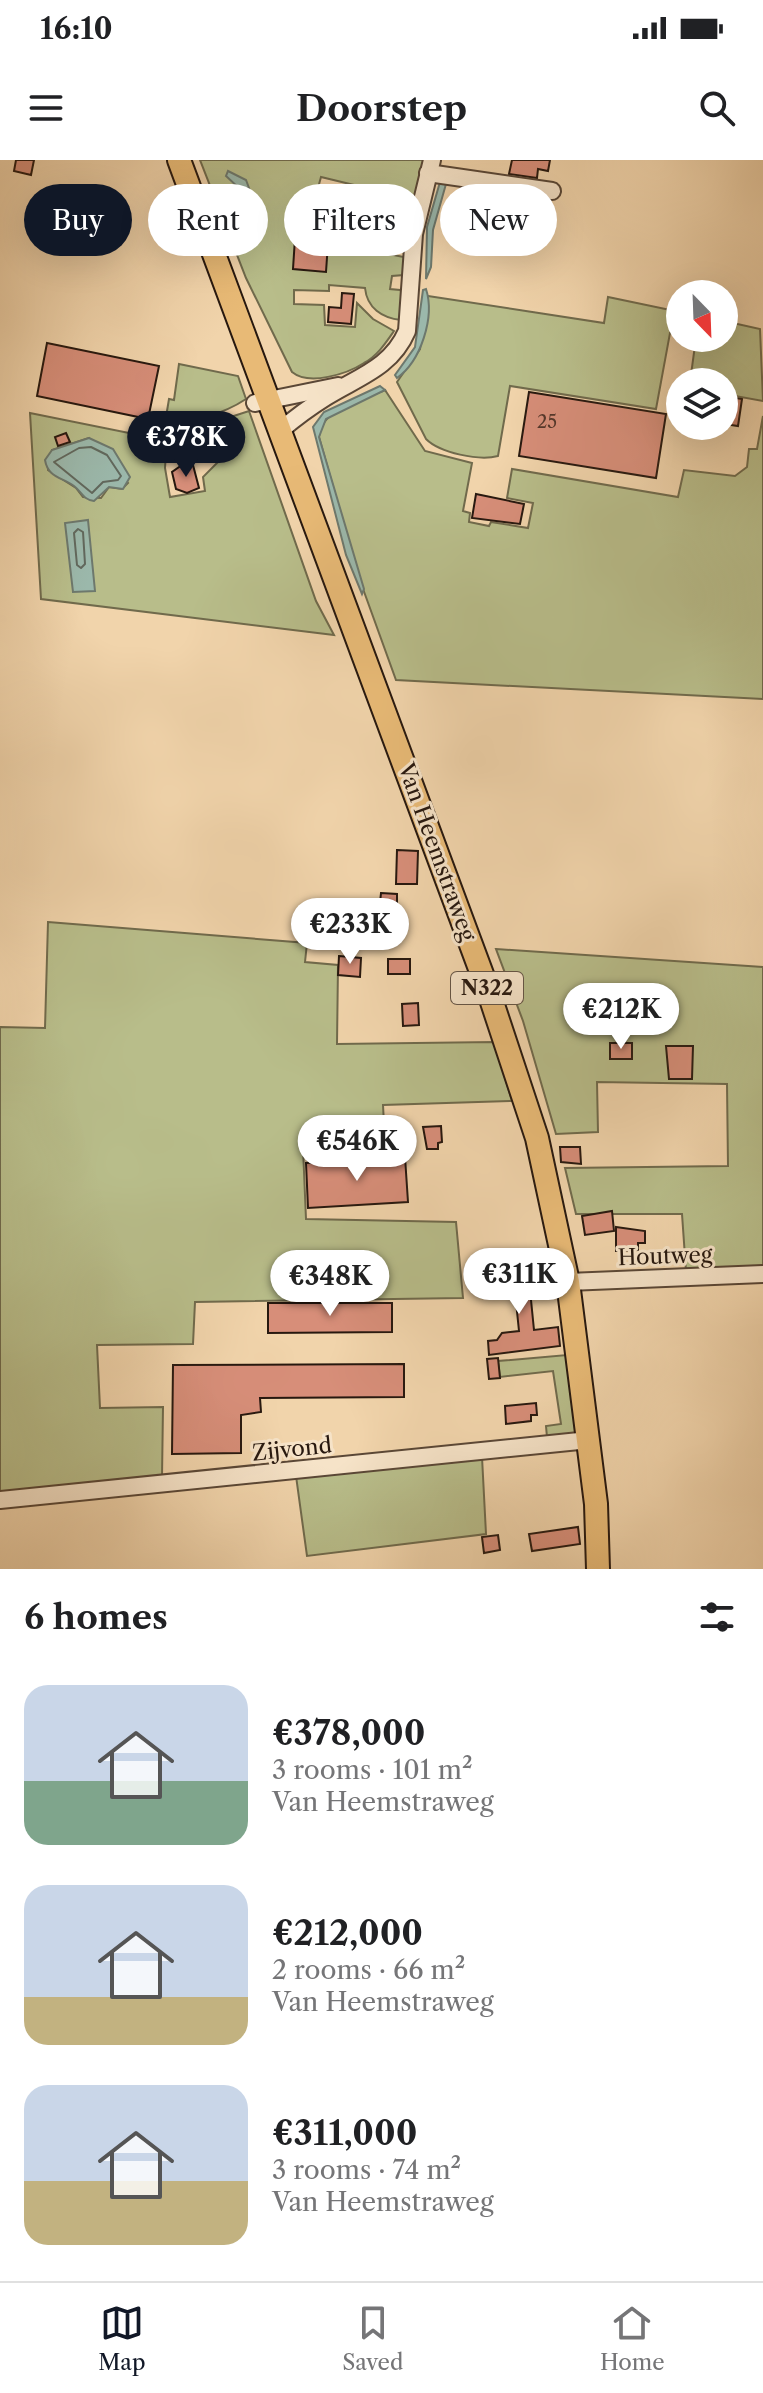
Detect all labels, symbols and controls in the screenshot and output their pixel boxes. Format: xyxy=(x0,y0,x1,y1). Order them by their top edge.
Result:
text: 16:10 xyxy=(40,10,113,47)
icon: menu xyxy=(24,86,68,130)
text: Doorstep xyxy=(296,86,467,130)
icon: search xyxy=(695,86,739,130)
chip: Buy xyxy=(24,184,132,256)
chip: Rent xyxy=(148,184,268,256)
chip: Filters xyxy=(284,184,424,256)
chip: New xyxy=(440,184,557,256)
north arrow xyxy=(666,280,738,352)
map controls xyxy=(666,280,738,440)
button: layers xyxy=(666,368,738,440)
pin: €378K xyxy=(130,411,242,479)
house number: 25 xyxy=(537,411,557,433)
text: €378K xyxy=(145,421,227,453)
street label: Van Heemstraweg xyxy=(392,758,482,945)
pin: €233K xyxy=(294,898,406,966)
text: €233K xyxy=(309,908,391,940)
road number: N322 xyxy=(451,972,523,1004)
pin: €212K xyxy=(565,983,677,1051)
text: €212K xyxy=(581,993,661,1025)
pin: €546K xyxy=(301,1115,413,1183)
text: €546K xyxy=(316,1125,398,1157)
street label: Houtweg xyxy=(617,1241,713,1271)
pin: €311K xyxy=(463,1248,575,1316)
pin: €348K xyxy=(274,1250,386,1318)
text: €311K xyxy=(481,1258,557,1290)
text: €348K xyxy=(288,1260,372,1292)
street label: Zijvond xyxy=(251,1431,333,1467)
icon: filters xyxy=(695,1595,739,1639)
text: 6 homes xyxy=(24,1596,168,1638)
text: €378,000 xyxy=(272,1712,425,1754)
icon: home xyxy=(88,1717,184,1813)
text: 3 rooms · 101 m² xyxy=(272,1754,473,1786)
text: Van Heemstraweg xyxy=(272,1786,494,1818)
text: €212,000 xyxy=(272,1912,423,1954)
icon: home xyxy=(88,1917,184,2013)
text: 2 rooms · 66 m² xyxy=(272,1954,465,1986)
text: Van Heemstraweg xyxy=(272,1986,494,2018)
text: €311,000 xyxy=(272,2112,417,2154)
icon: home xyxy=(88,2117,184,2213)
text: 3 rooms · 74 m² xyxy=(272,2154,461,2186)
text: Van Heemstraweg xyxy=(272,2186,494,2218)
tab: Map xyxy=(98,2301,146,2376)
tab: Saved xyxy=(342,2301,403,2376)
tab: Home xyxy=(600,2301,665,2376)

